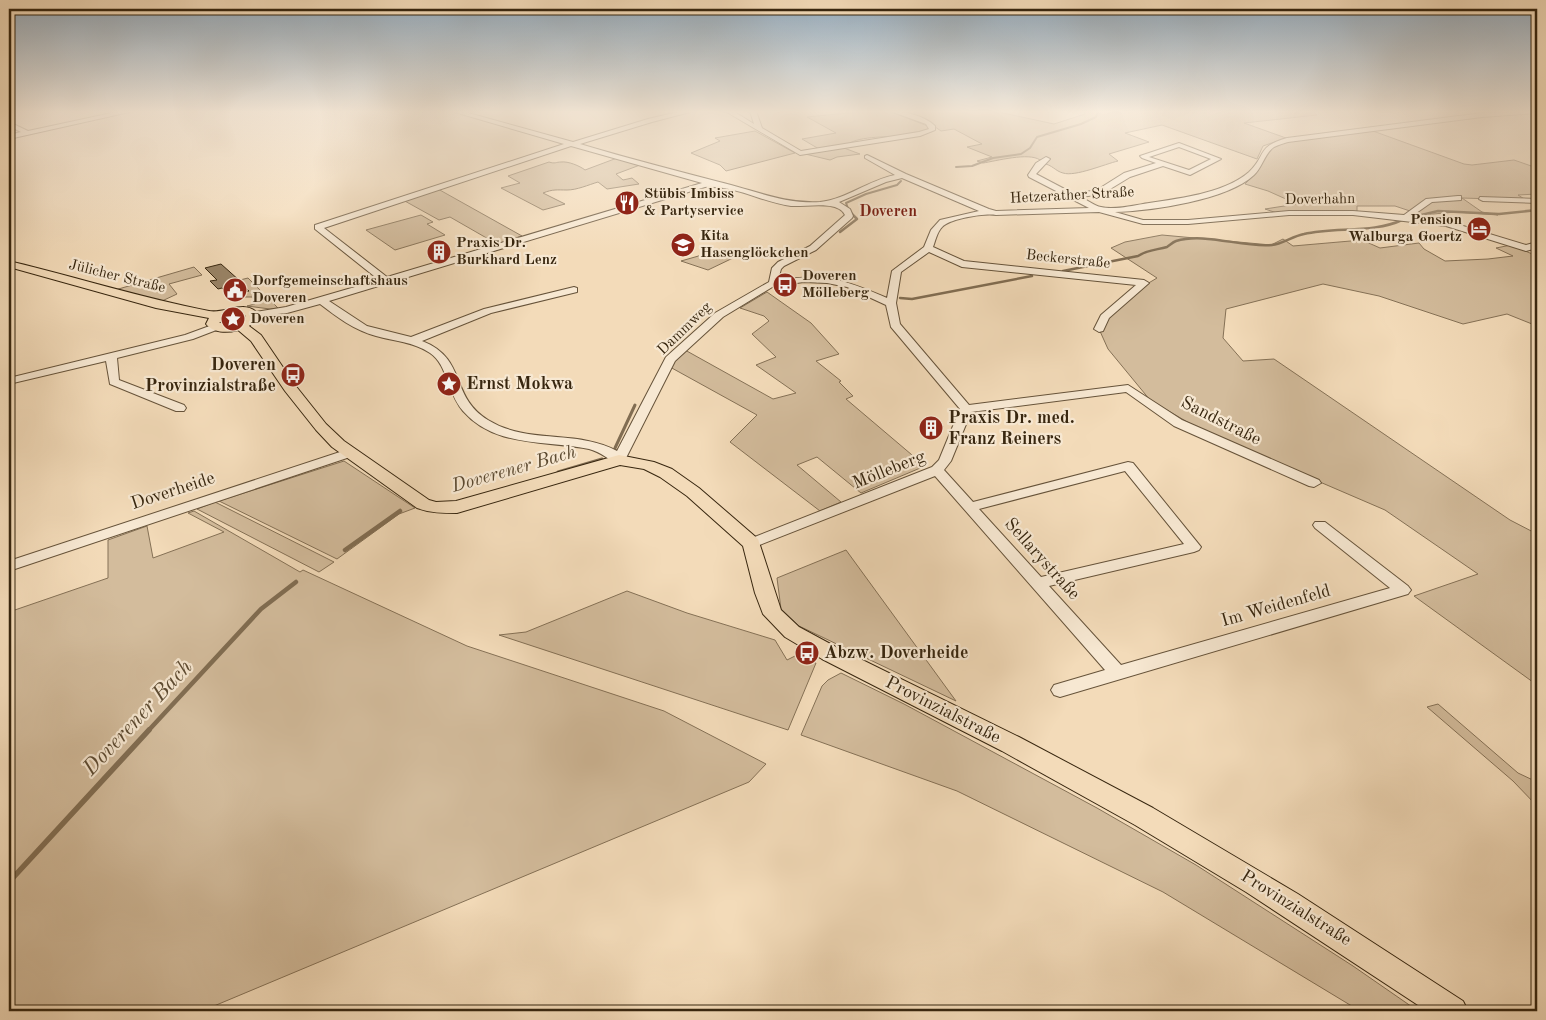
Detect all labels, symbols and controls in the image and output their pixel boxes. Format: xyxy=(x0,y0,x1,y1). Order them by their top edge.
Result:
street label: Hetzerather Straße xyxy=(1009,185,1135,207)
place label: Stübis Imbiss & Partyservice xyxy=(644,187,744,219)
restaurant icon: Stübis Imbiss & Partyservice xyxy=(614,190,640,216)
street label: Doverhahn xyxy=(1285,192,1355,208)
district label: Doveren xyxy=(859,204,917,220)
place label: Pension Walburga Goertz xyxy=(1348,213,1462,245)
hotel icon: Pension Walburga Goertz xyxy=(1466,216,1492,242)
place label: Kita Hasenglöckchen xyxy=(700,229,809,261)
school or university icon: Kita Hasenglöckchen xyxy=(670,232,696,258)
place label: Praxis Dr. Burkhard Lenz xyxy=(456,236,557,268)
building icon: Praxis Dr. Burkhard Lenz xyxy=(426,239,452,265)
street label: Beckerstraße xyxy=(1025,248,1111,272)
street label: Jülicher Straße xyxy=(67,258,167,296)
place label: Doveren Mölleberg xyxy=(802,269,870,301)
bus stop icon: Doveren Mölleberg xyxy=(772,272,798,298)
place label: Dorfgemeinschaftshaus Doveren xyxy=(252,274,408,306)
public building icon: Dorfgemeinschaftshaus Doveren xyxy=(222,277,248,303)
street label: Dammweg xyxy=(655,300,715,358)
place icon: Doveren xyxy=(220,306,246,332)
place label: Doveren xyxy=(250,312,305,327)
place label: Doveren Provinzialstraße xyxy=(145,356,276,395)
bus stop icon: Doveren Provinzialstraße xyxy=(280,362,306,388)
place icon: Ernst Mokwa xyxy=(436,371,462,397)
place label: Ernst Mokwa xyxy=(466,375,573,393)
street label: Sandstraße xyxy=(1178,393,1264,449)
place label: Praxis Dr. med. Franz Reiners xyxy=(948,409,1075,448)
building icon: Praxis Dr. med. Franz Reiners xyxy=(918,415,944,441)
water label: Doverener Bach xyxy=(449,443,579,497)
street label: Mölleberg xyxy=(850,447,928,493)
street label: Doverheide xyxy=(129,469,217,513)
street label: Sellarystraße xyxy=(1001,515,1083,603)
street label: Im Weidenfeld xyxy=(1219,582,1333,630)
bus stop icon: Abzw. Doverheide xyxy=(794,640,820,666)
place label: Abzw. Doverheide xyxy=(824,644,968,662)
water label: Doverener Bach xyxy=(78,656,197,781)
street label: Provinzialstraße xyxy=(883,673,1003,747)
street label: Provinzialstraße xyxy=(1238,867,1354,949)

